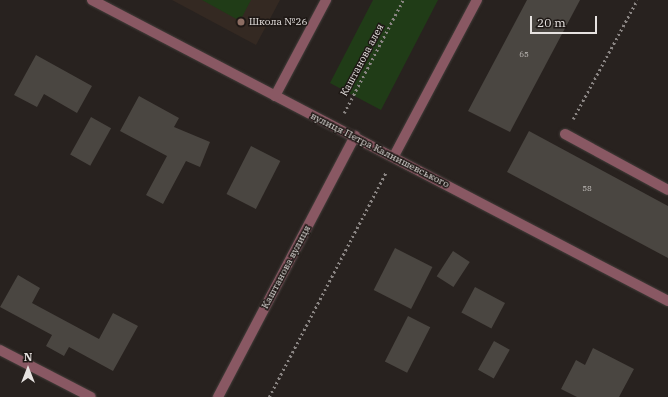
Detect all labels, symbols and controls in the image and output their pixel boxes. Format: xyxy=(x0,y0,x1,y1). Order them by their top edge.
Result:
scale bar xyxy=(532,8,599,34)
text: 20 m xyxy=(537,15,566,30)
place label: Школа №26 xyxy=(249,16,307,28)
marker: Школа №26 xyxy=(236,17,246,27)
street label: Каштанова алея xyxy=(338,22,386,98)
house number: 65 xyxy=(519,50,529,60)
street label: вулиця Петра Калнишевського xyxy=(309,110,451,190)
house number: 58 xyxy=(582,184,592,194)
street label: Каштанова вулиця xyxy=(259,223,313,311)
north arrow xyxy=(8,349,48,389)
text: N xyxy=(24,350,32,364)

